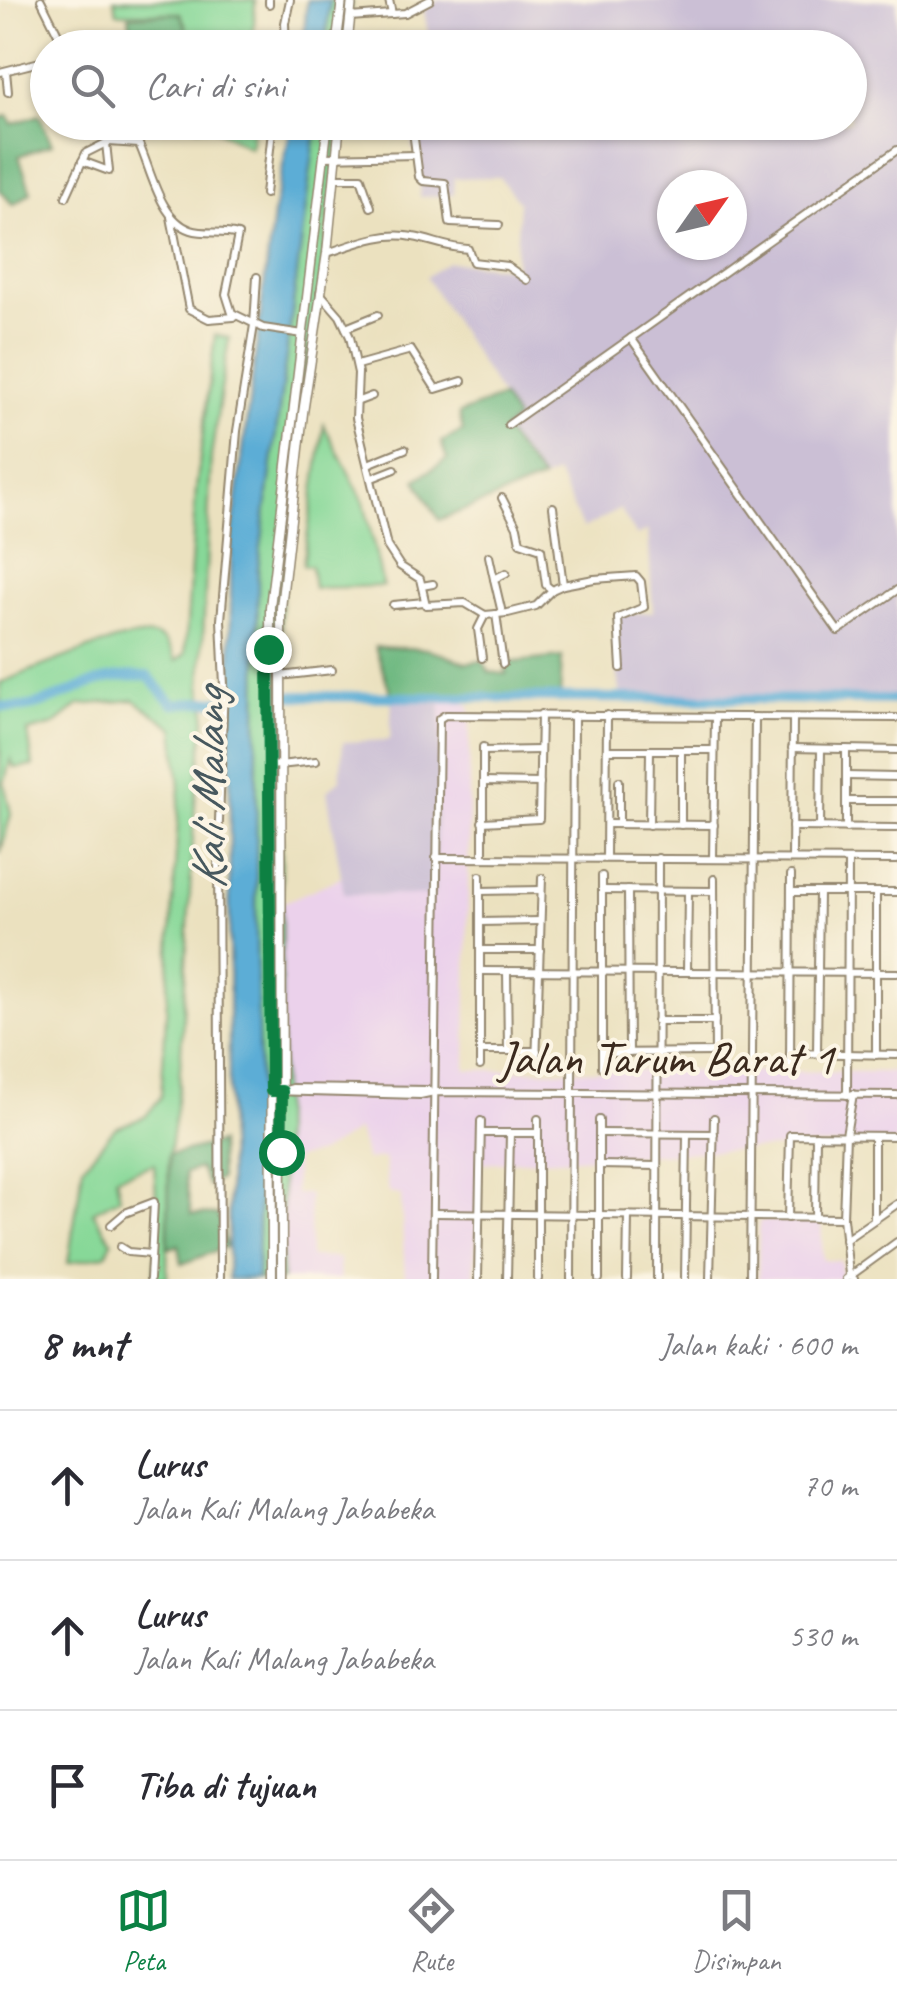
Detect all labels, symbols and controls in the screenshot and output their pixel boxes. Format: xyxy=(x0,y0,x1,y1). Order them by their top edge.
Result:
search box xyxy=(30,30,867,140)
icon: search xyxy=(65,58,120,113)
text: Cari di sini xyxy=(145,62,285,109)
north arrow xyxy=(657,170,747,260)
route end xyxy=(246,627,292,673)
water label: Kali Malang xyxy=(177,682,240,890)
street label: Jalan Tarum Barat 1 xyxy=(496,1028,836,1088)
route start xyxy=(259,1130,305,1176)
text: 8 mnt xyxy=(40,1318,126,1371)
text: Jalan kaki · 600 m xyxy=(660,1324,857,1365)
text: Lurus xyxy=(135,1441,205,1488)
icon: ahead xyxy=(40,1458,95,1513)
text: 70 m xyxy=(803,1465,857,1506)
text: Jalan Kali Malang Jababeka xyxy=(135,1488,434,1529)
text: Lurus xyxy=(135,1591,205,1638)
icon: ahead xyxy=(40,1608,95,1663)
text: 530 m xyxy=(788,1615,857,1656)
text: Jalan Kali Malang Jababeka xyxy=(135,1638,434,1679)
icon: arrive xyxy=(40,1758,95,1813)
text: Tiba di tujuan xyxy=(135,1762,316,1809)
tab: Peta xyxy=(116,1883,171,1978)
tab: Rute xyxy=(404,1883,459,1978)
tab: Disimpan xyxy=(692,1883,781,1978)

